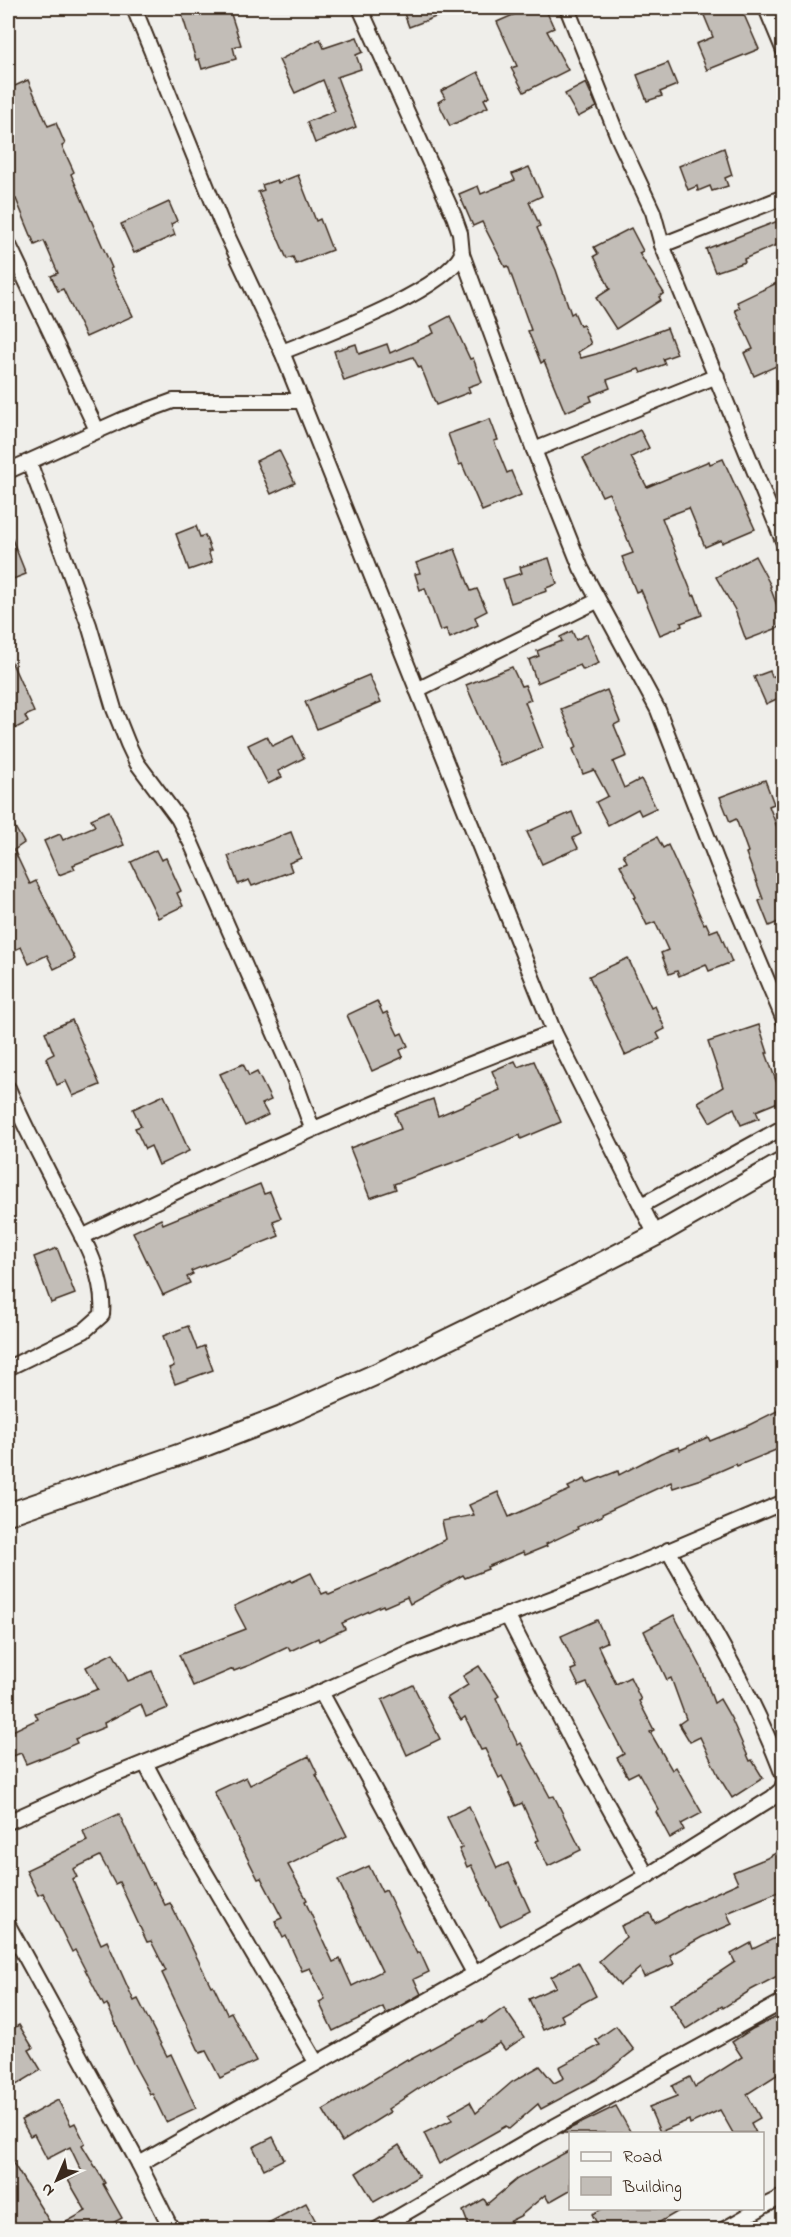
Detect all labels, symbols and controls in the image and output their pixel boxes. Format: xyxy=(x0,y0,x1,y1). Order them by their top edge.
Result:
legend xyxy=(569,2132,764,2210)
text: Road xyxy=(623,2145,662,2171)
north arrow xyxy=(27,2150,87,2210)
text: Building xyxy=(622,2175,682,2202)
text: N xyxy=(36,2177,60,2202)

